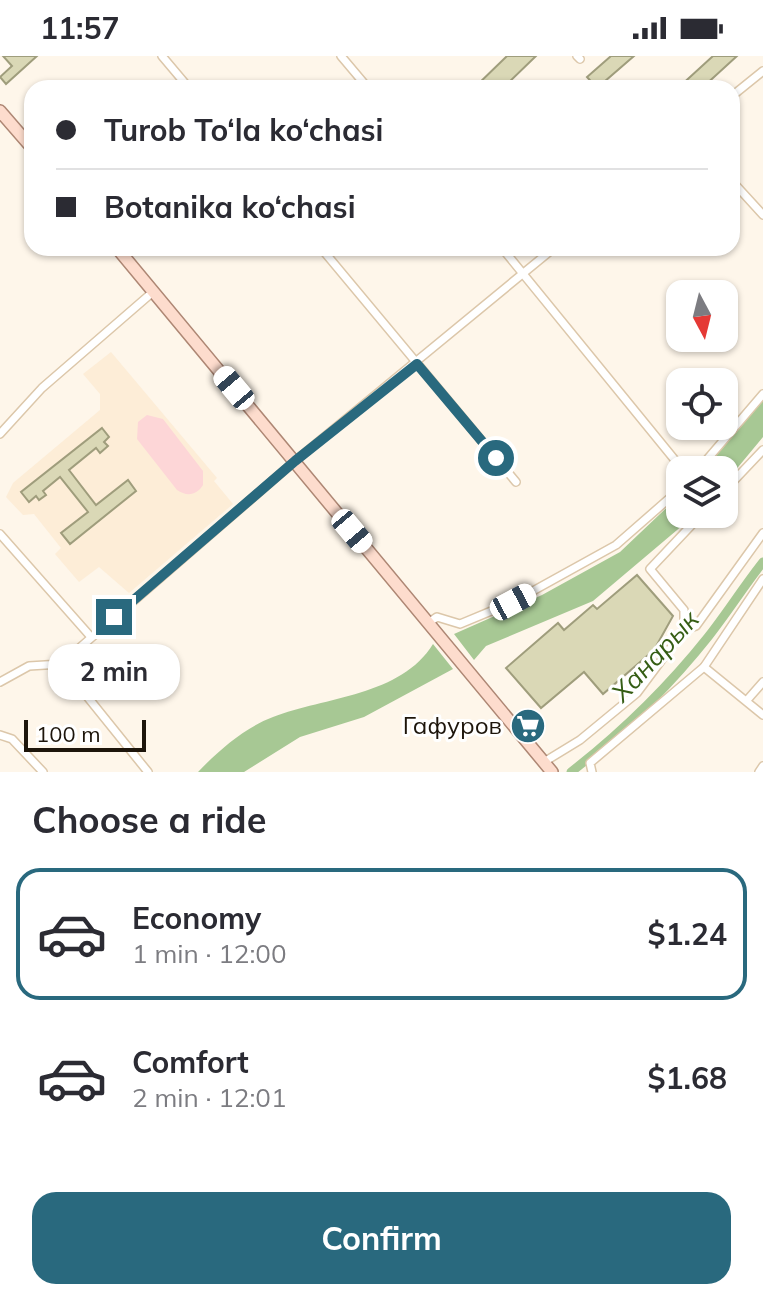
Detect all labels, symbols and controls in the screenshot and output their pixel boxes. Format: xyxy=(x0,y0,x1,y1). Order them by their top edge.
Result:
text: 11:57 xyxy=(40,9,119,47)
text: Turob To‘la ko‘chasi xyxy=(104,111,383,149)
text: Botanika ko‘chasi xyxy=(104,188,355,226)
north arrow xyxy=(666,280,738,352)
map controls xyxy=(666,280,738,528)
car xyxy=(209,362,259,414)
button: locate xyxy=(666,368,738,440)
route start xyxy=(478,440,514,476)
button: layers xyxy=(666,456,738,528)
car xyxy=(327,505,377,557)
car xyxy=(486,580,540,624)
route end xyxy=(96,599,132,635)
water label: Ханарык xyxy=(603,602,706,709)
callout: 2 min xyxy=(48,645,180,701)
text: 2 min xyxy=(80,655,148,688)
supermarket icon: Гафуров xyxy=(509,707,547,745)
place label: Гафуров xyxy=(403,710,502,740)
scale bar xyxy=(24,716,146,752)
text: 100 m xyxy=(36,720,101,748)
text: Choose a ride xyxy=(32,797,266,842)
icon: car xyxy=(36,898,108,970)
text: Economy xyxy=(132,899,261,937)
text: $1.24 xyxy=(648,915,727,953)
text: 1 min · 12:00 xyxy=(132,937,287,970)
icon: car xyxy=(36,1042,108,1114)
text: Comfort xyxy=(132,1043,249,1081)
text: $1.68 xyxy=(648,1059,727,1097)
text: 2 min · 12:01 xyxy=(132,1081,287,1114)
button: Confirm xyxy=(32,1192,731,1284)

